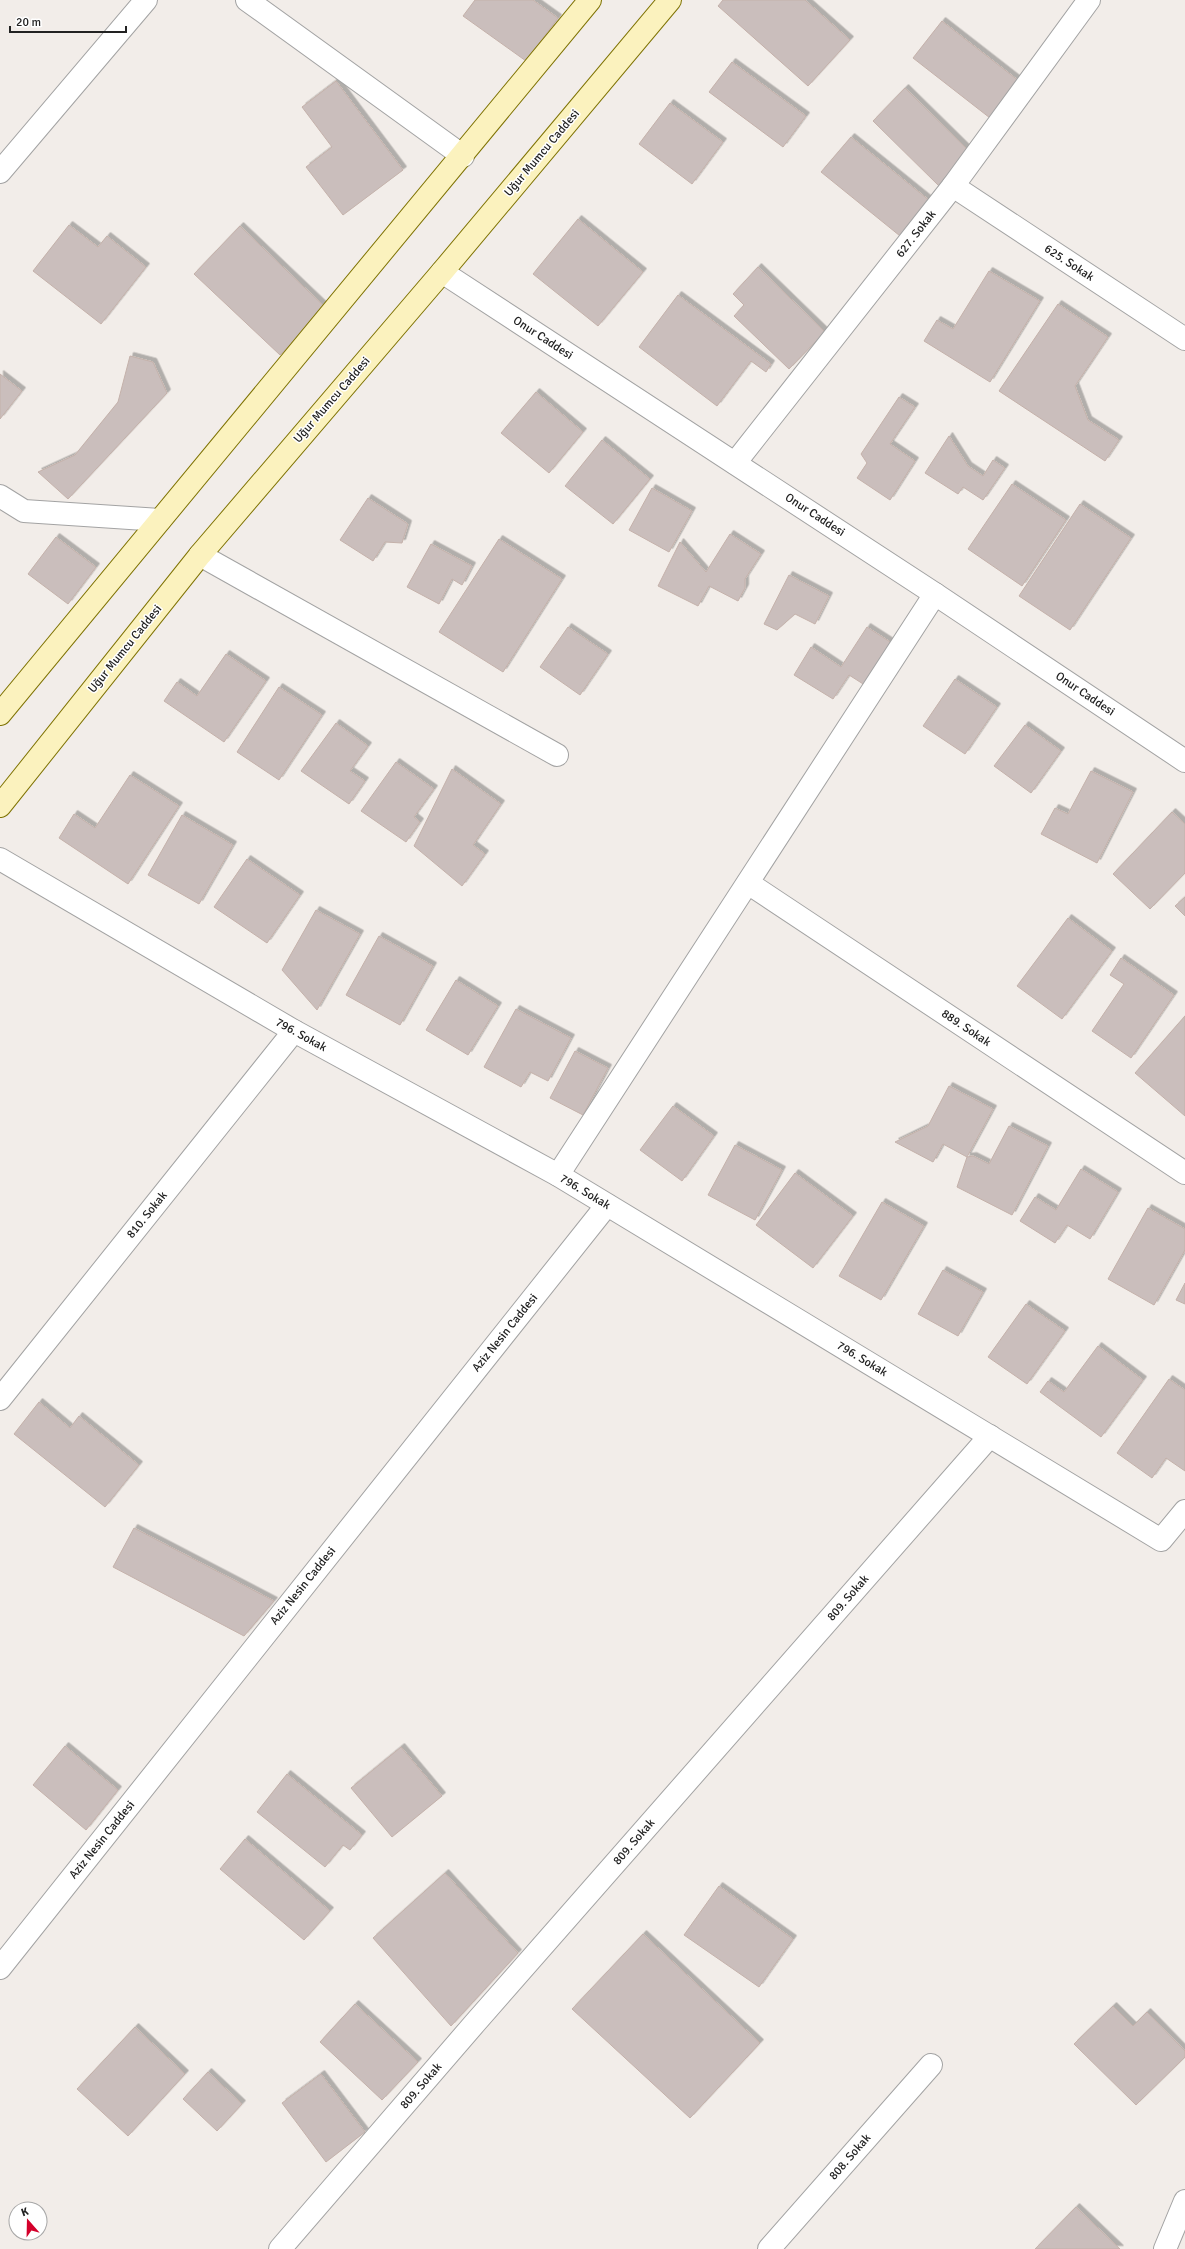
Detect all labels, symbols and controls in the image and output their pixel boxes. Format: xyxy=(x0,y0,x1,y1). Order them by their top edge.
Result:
scale bar xyxy=(10,8,126,34)
text: 20 m xyxy=(16,15,41,30)
street label: Uğur Mumcu Caddesi xyxy=(501,106,583,200)
street label: 627. Sokak xyxy=(893,207,939,261)
street label: 625. Sokak xyxy=(1041,241,1097,285)
street label: Onur Caddesi xyxy=(510,313,576,363)
street label: Uğur Mumcu Caddesi xyxy=(291,354,373,446)
street label: Onur Caddesi xyxy=(782,490,848,540)
street label: Uğur Mumcu Caddesi xyxy=(85,602,165,696)
street label: Onur Caddesi xyxy=(1052,669,1118,719)
street label: 889. Sokak xyxy=(938,1006,994,1050)
street label: 796. Sokak xyxy=(273,1015,329,1055)
street label: 796. Sokak xyxy=(557,1171,613,1213)
street label: 810. Sokak xyxy=(123,1188,171,1242)
street label: Aziz Nesin Caddesi xyxy=(469,1291,541,1375)
street label: 796. Sokak xyxy=(834,1338,890,1380)
street label: Aziz Nesin Caddesi xyxy=(267,1544,339,1628)
street label: 809. Sokak xyxy=(824,1572,872,1624)
street label: Aziz Nesin Caddesi xyxy=(66,1798,138,1882)
street label: 809. Sokak xyxy=(610,1816,658,1868)
street label: 809. Sokak xyxy=(397,2060,445,2112)
street label: 808. Sokak xyxy=(826,2131,874,2183)
north arrow xyxy=(8,2201,48,2241)
text: K xyxy=(19,2205,30,2219)

